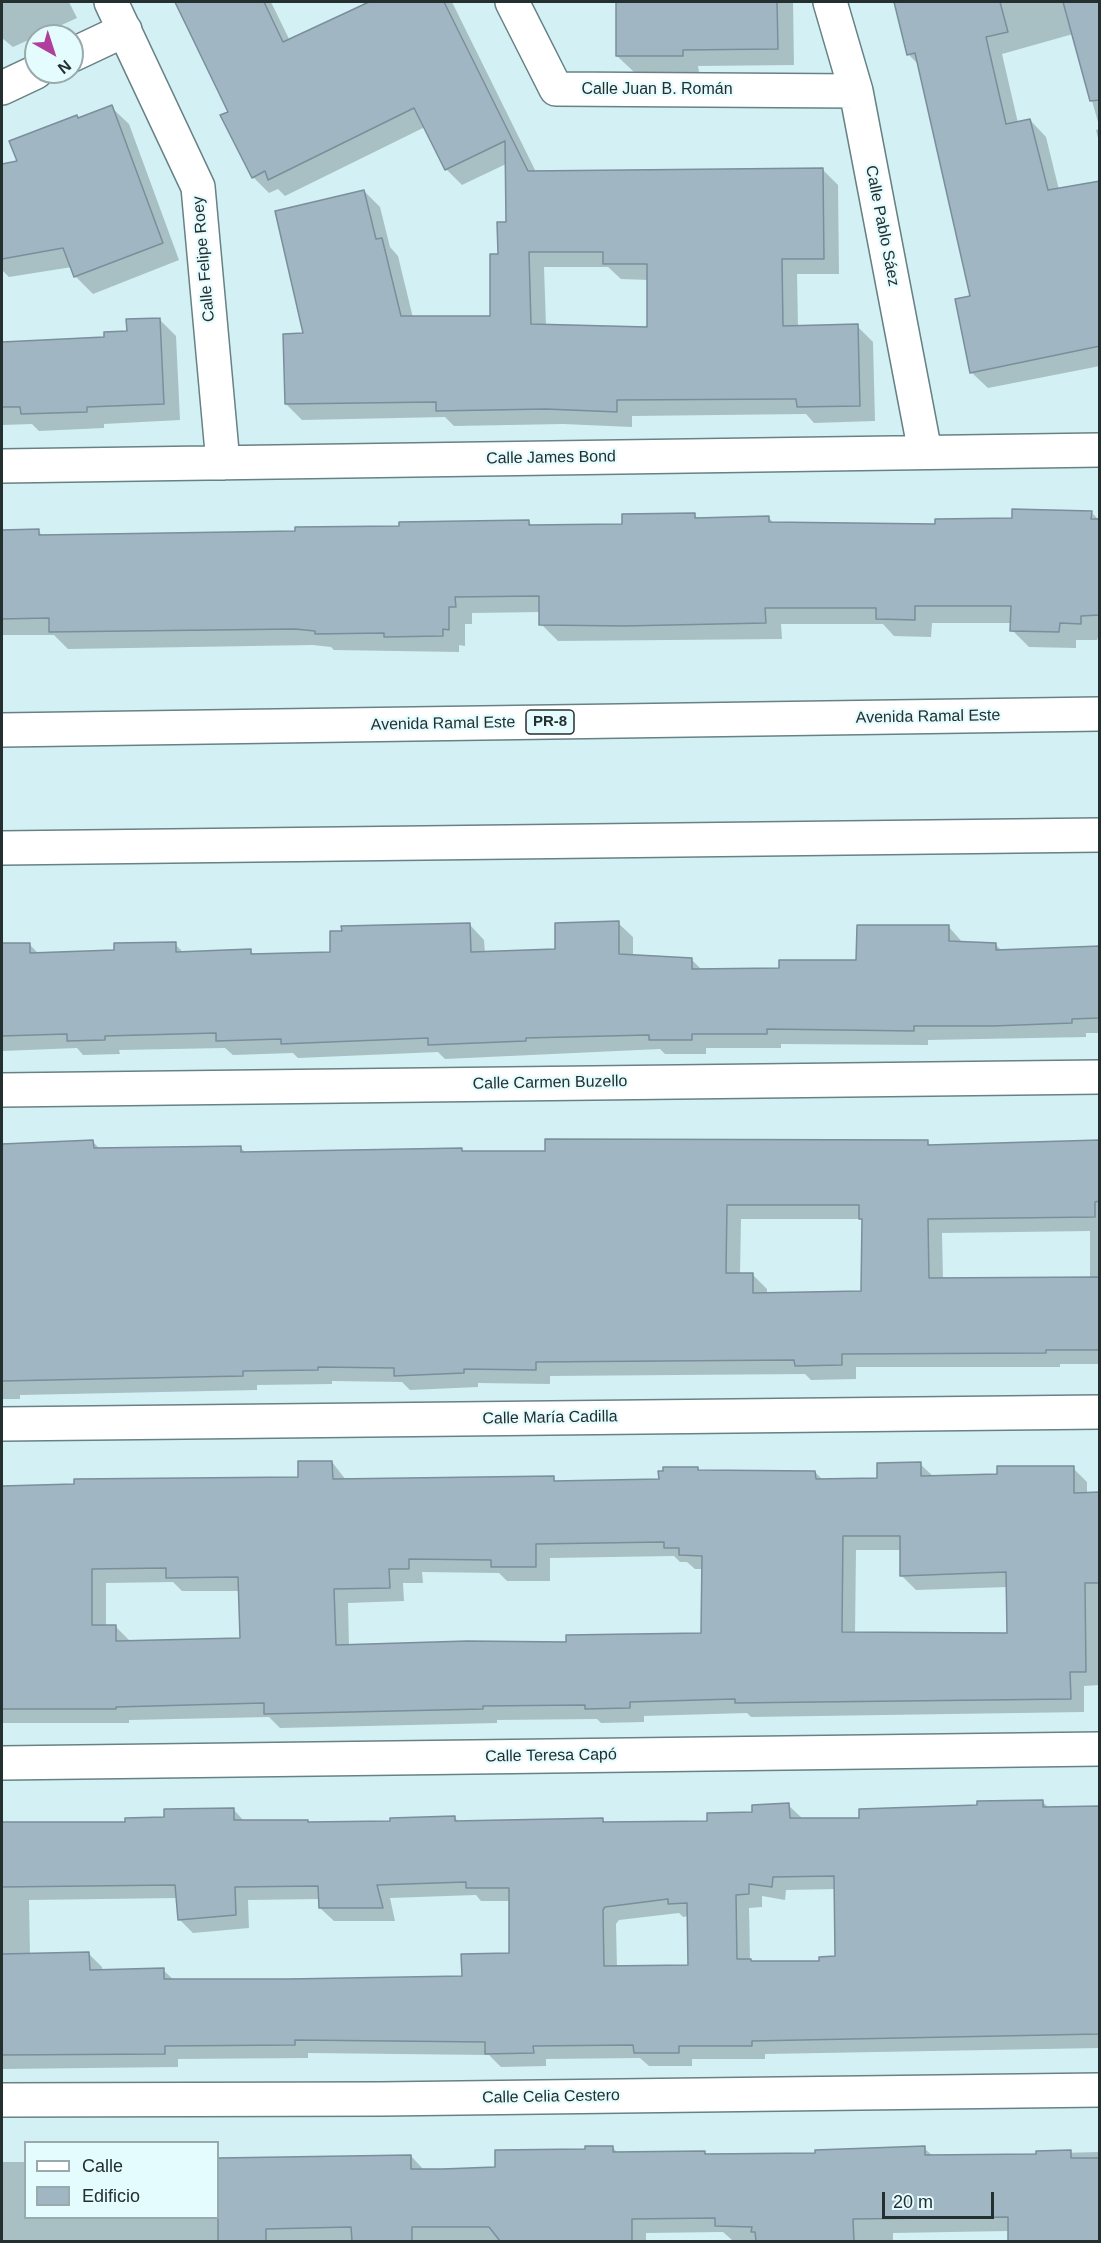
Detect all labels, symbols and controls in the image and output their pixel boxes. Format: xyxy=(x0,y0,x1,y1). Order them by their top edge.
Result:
north arrow xyxy=(24,24,84,84)
text: N xyxy=(55,57,74,77)
street label: Calle Juan B. Román xyxy=(581,80,733,100)
street label: Calle Pablo Sáez xyxy=(861,164,903,288)
street label: Calle Felipe Roey xyxy=(189,195,219,323)
street label: Calle James Bond xyxy=(486,447,616,469)
street label: Avenida Ramal Este xyxy=(856,706,1000,728)
road number: PR-8 xyxy=(526,710,574,734)
street label: Avenida Ramal Este xyxy=(371,713,515,735)
street label: Calle Carmen Buzello xyxy=(472,1072,628,1094)
street label: Calle María Cadilla xyxy=(482,1407,618,1429)
street label: Calle Teresa Capó xyxy=(485,1745,617,1767)
street label: Calle Celia Cestero xyxy=(482,2086,620,2108)
legend xyxy=(24,2141,219,2219)
text: Calle xyxy=(82,2156,123,2176)
scale bar xyxy=(885,2180,998,2218)
text: Edificio xyxy=(82,2186,140,2206)
text: 20 m xyxy=(893,2192,933,2212)

